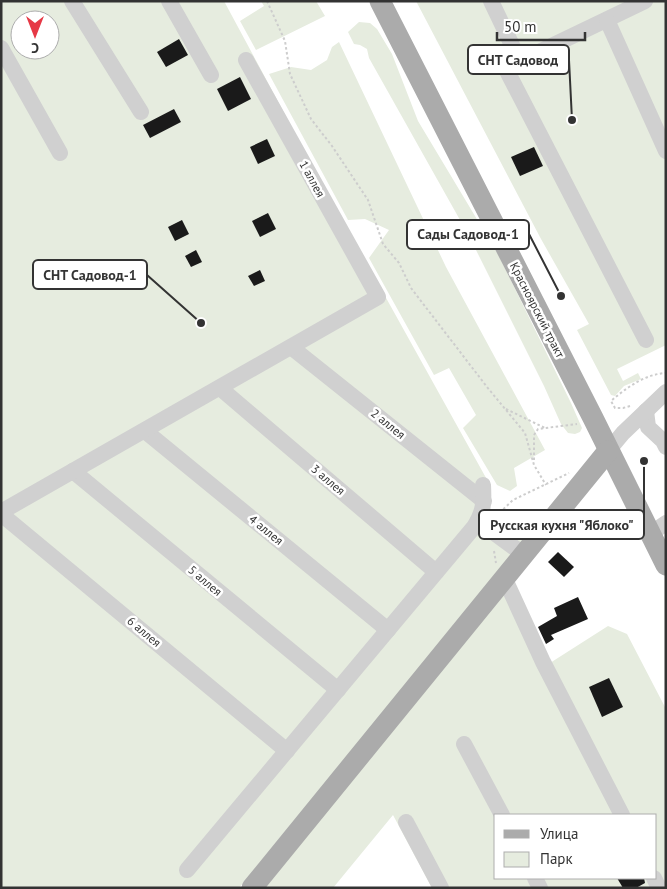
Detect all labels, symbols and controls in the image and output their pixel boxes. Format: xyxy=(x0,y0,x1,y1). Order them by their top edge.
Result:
north arrow xyxy=(10,10,60,60)
scale bar xyxy=(497,10,584,42)
text: 50 m xyxy=(504,17,537,36)
text: С xyxy=(31,39,39,57)
callout: СНТ Садовод xyxy=(468,45,569,74)
text: СНТ Садовод xyxy=(478,51,558,69)
street label: 1 аллея xyxy=(296,158,329,200)
callout: Сады Садовод-1 xyxy=(407,220,529,249)
text: Сады Садовод-1 xyxy=(417,225,519,243)
street label: Красноярский тракт xyxy=(507,259,568,360)
callout: СНТ Садовод-1 xyxy=(33,260,147,289)
text: СНТ Садовод-1 xyxy=(43,266,137,284)
street label: 2 аллея xyxy=(368,405,408,442)
street label: 3 аллея xyxy=(308,461,348,498)
callout: Русская кухня "Яблоко" xyxy=(479,510,644,539)
street label: 4 аллея xyxy=(246,511,286,548)
text: Русская кухня "Яблоко" xyxy=(490,516,634,534)
street label: 5 аллея xyxy=(185,562,225,599)
street label: 6 аллея xyxy=(124,613,164,650)
legend xyxy=(494,814,657,879)
text: Улица xyxy=(540,824,578,843)
text: Парк xyxy=(540,849,573,868)

